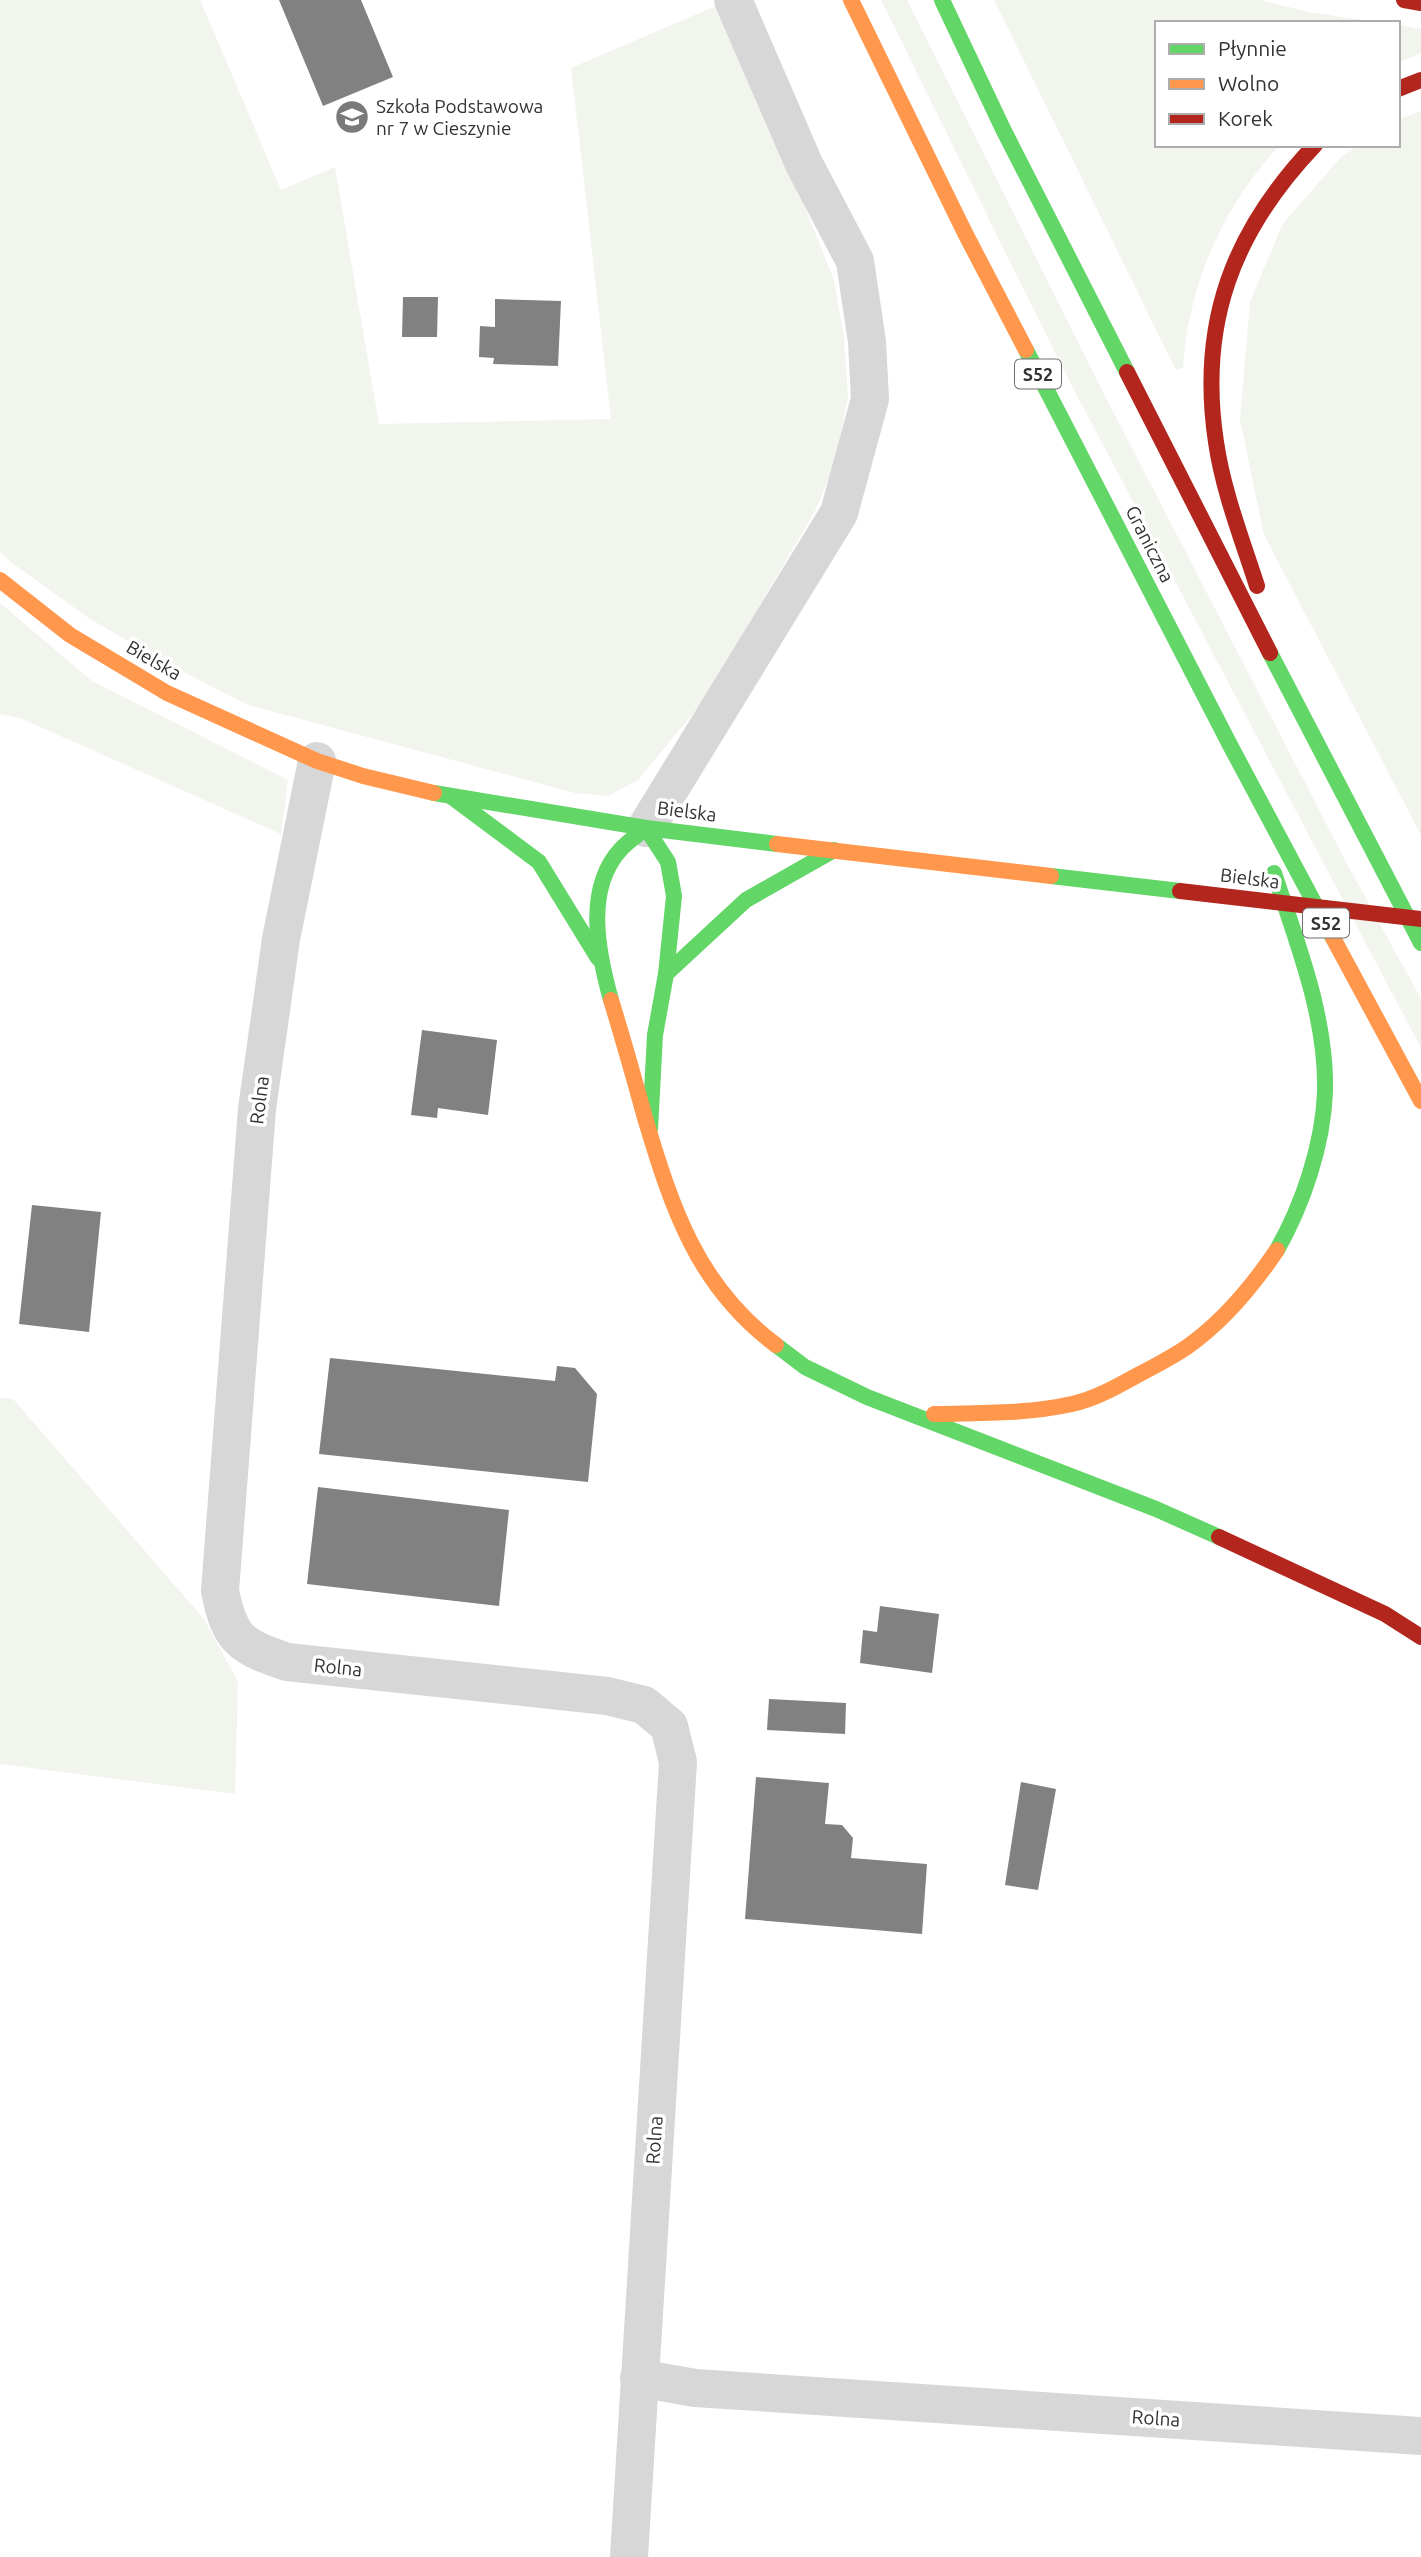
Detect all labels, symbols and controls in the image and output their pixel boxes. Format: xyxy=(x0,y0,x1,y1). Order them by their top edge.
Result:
legend xyxy=(1155,21,1400,147)
text: Płynnie xyxy=(1218,36,1287,60)
text: Wolno xyxy=(1218,71,1279,95)
place label: Szkoła Podstawowa nr 7 w Cieszynie xyxy=(376,95,543,139)
school or university icon: Szkoła Podstawowa nr 7 w Cieszynie xyxy=(333,98,371,136)
text: Korek xyxy=(1218,106,1273,130)
road number: S52 xyxy=(1015,360,1061,388)
street label: Graniczna xyxy=(1121,502,1179,586)
street label: Bielska xyxy=(123,636,185,684)
street label: Bielska xyxy=(656,796,718,826)
street label: Bielska xyxy=(1219,863,1281,893)
road number: S52 xyxy=(1303,908,1349,938)
street label: Rolna xyxy=(245,1075,273,1125)
street label: Rolna xyxy=(313,1654,363,1680)
street label: Rolna xyxy=(641,2115,667,2165)
street label: Rolna xyxy=(1131,2405,1181,2431)

